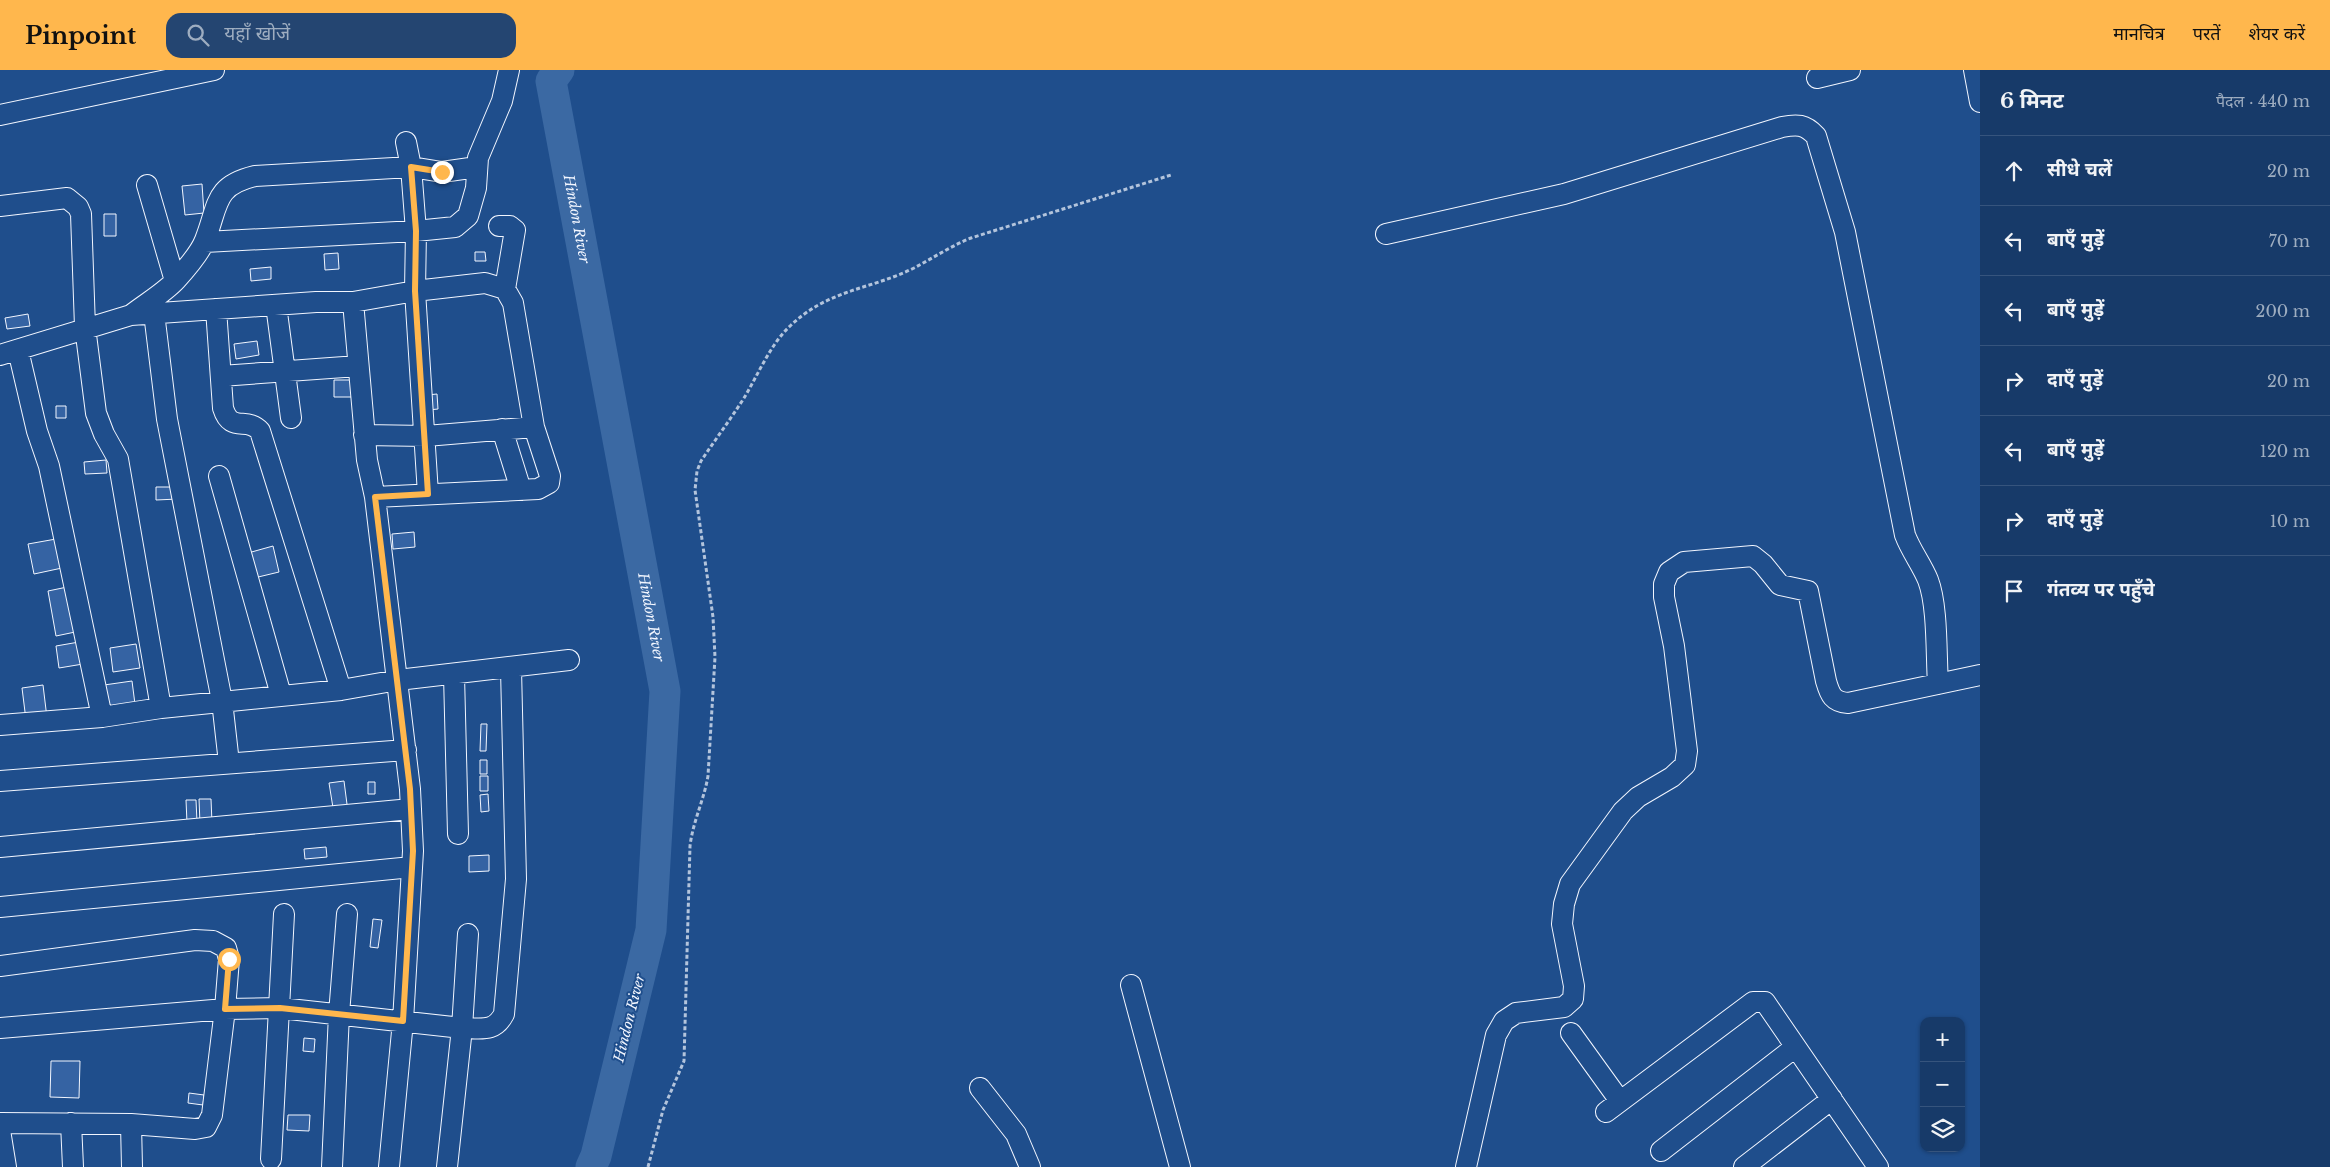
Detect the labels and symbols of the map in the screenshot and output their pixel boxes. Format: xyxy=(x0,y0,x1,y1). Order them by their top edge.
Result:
route end xyxy=(431,161,454,184)
water label: Hindon River xyxy=(559,172,594,265)
water label: Hindon River xyxy=(634,570,668,664)
route start xyxy=(218,948,241,971)
water label: Hindon River xyxy=(609,972,649,1065)

